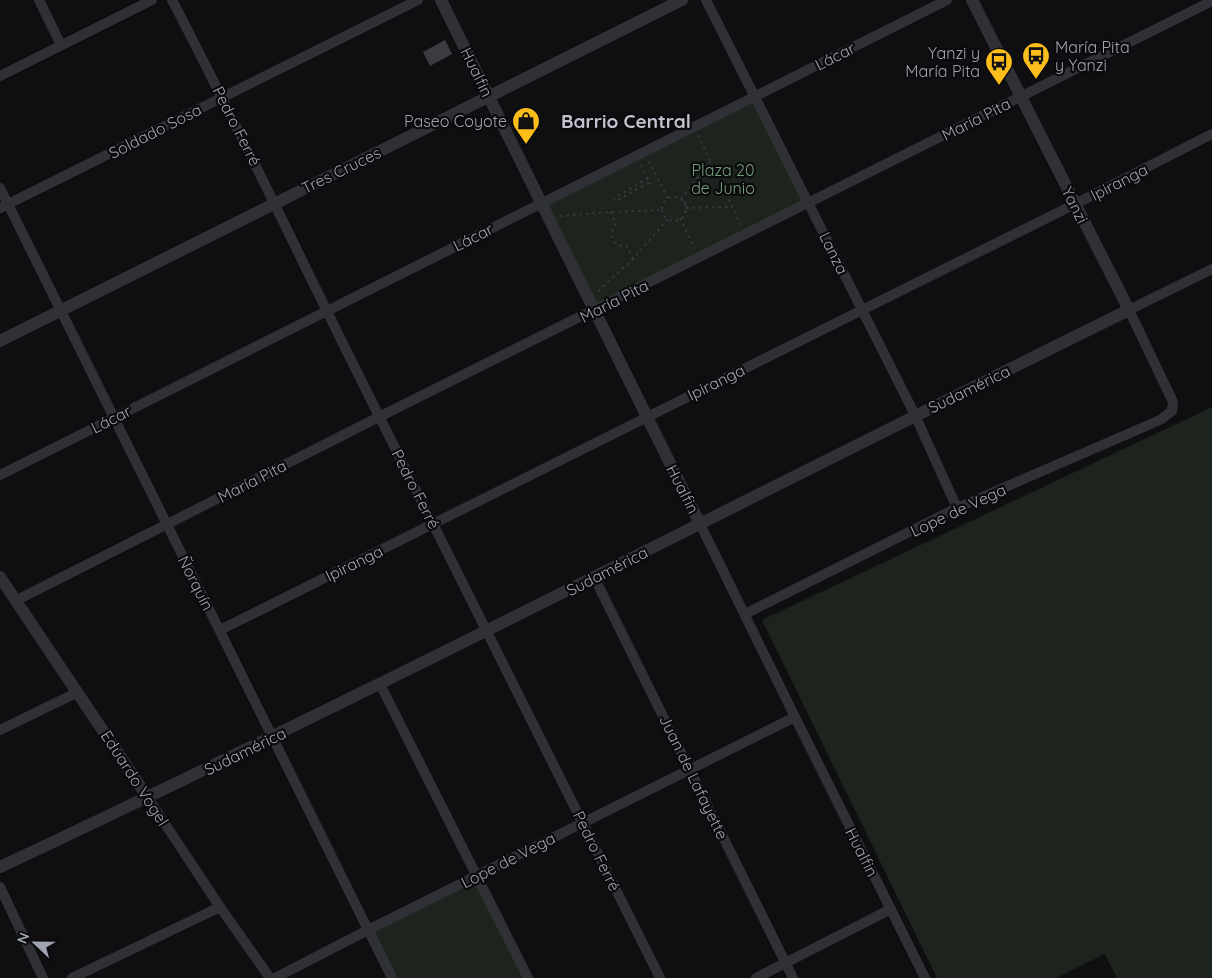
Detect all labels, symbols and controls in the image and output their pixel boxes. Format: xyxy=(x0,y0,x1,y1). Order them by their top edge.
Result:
street label: Lácar xyxy=(812,37,858,75)
place label: María Pita y Yanzi xyxy=(1055,37,1130,75)
bus stop icon: María Pita y Yanzi xyxy=(1021,41,1051,80)
place label: Yanzi y María Pita xyxy=(905,43,980,81)
street label: Hualfin xyxy=(457,44,497,100)
bus stop icon: Yanzi y María Pita xyxy=(984,47,1014,86)
street label: Pedro Ferré xyxy=(208,83,266,169)
street label: María Pita xyxy=(938,93,1014,145)
street label: Soldado Sosa xyxy=(105,99,205,163)
shop icon: Paseo Coyote xyxy=(511,106,541,145)
district label: Barrio Central xyxy=(561,109,691,133)
place label: Paseo Coyote xyxy=(404,111,507,131)
street label: Tres Cruces xyxy=(298,142,384,198)
street label: Ipiranga xyxy=(1087,159,1151,205)
park label: Plaza 20 de Junio xyxy=(691,160,755,198)
street label: Yanzi xyxy=(1057,183,1093,227)
street label: Lácar xyxy=(450,218,496,256)
street label: Lanza xyxy=(815,228,853,278)
street label: María Pita xyxy=(576,275,652,327)
street label: Ipiranga xyxy=(684,360,748,404)
street label: Sudamérica xyxy=(925,361,1013,417)
street label: Lácar xyxy=(88,400,134,438)
street label: Pedro Ferré xyxy=(387,446,445,532)
street label: María Pita xyxy=(214,455,290,507)
street label: Hualfin xyxy=(662,461,704,517)
street label: Lope de Vega xyxy=(907,479,1009,541)
street label: Ipiranga xyxy=(322,541,386,585)
street label: Sudamérica xyxy=(563,542,651,600)
street label: Ñorquín xyxy=(174,552,218,614)
street label: Juan de Lafayette xyxy=(655,711,733,843)
street label: Sudamérica xyxy=(201,723,289,779)
street label: Eduardo Vogel xyxy=(97,727,173,829)
street label: Pedro Ferré xyxy=(569,808,625,894)
street label: Hualfin xyxy=(841,824,883,880)
street label: Lope de Vega xyxy=(457,828,559,892)
north arrow xyxy=(10,918,60,968)
text: N xyxy=(13,930,33,946)

